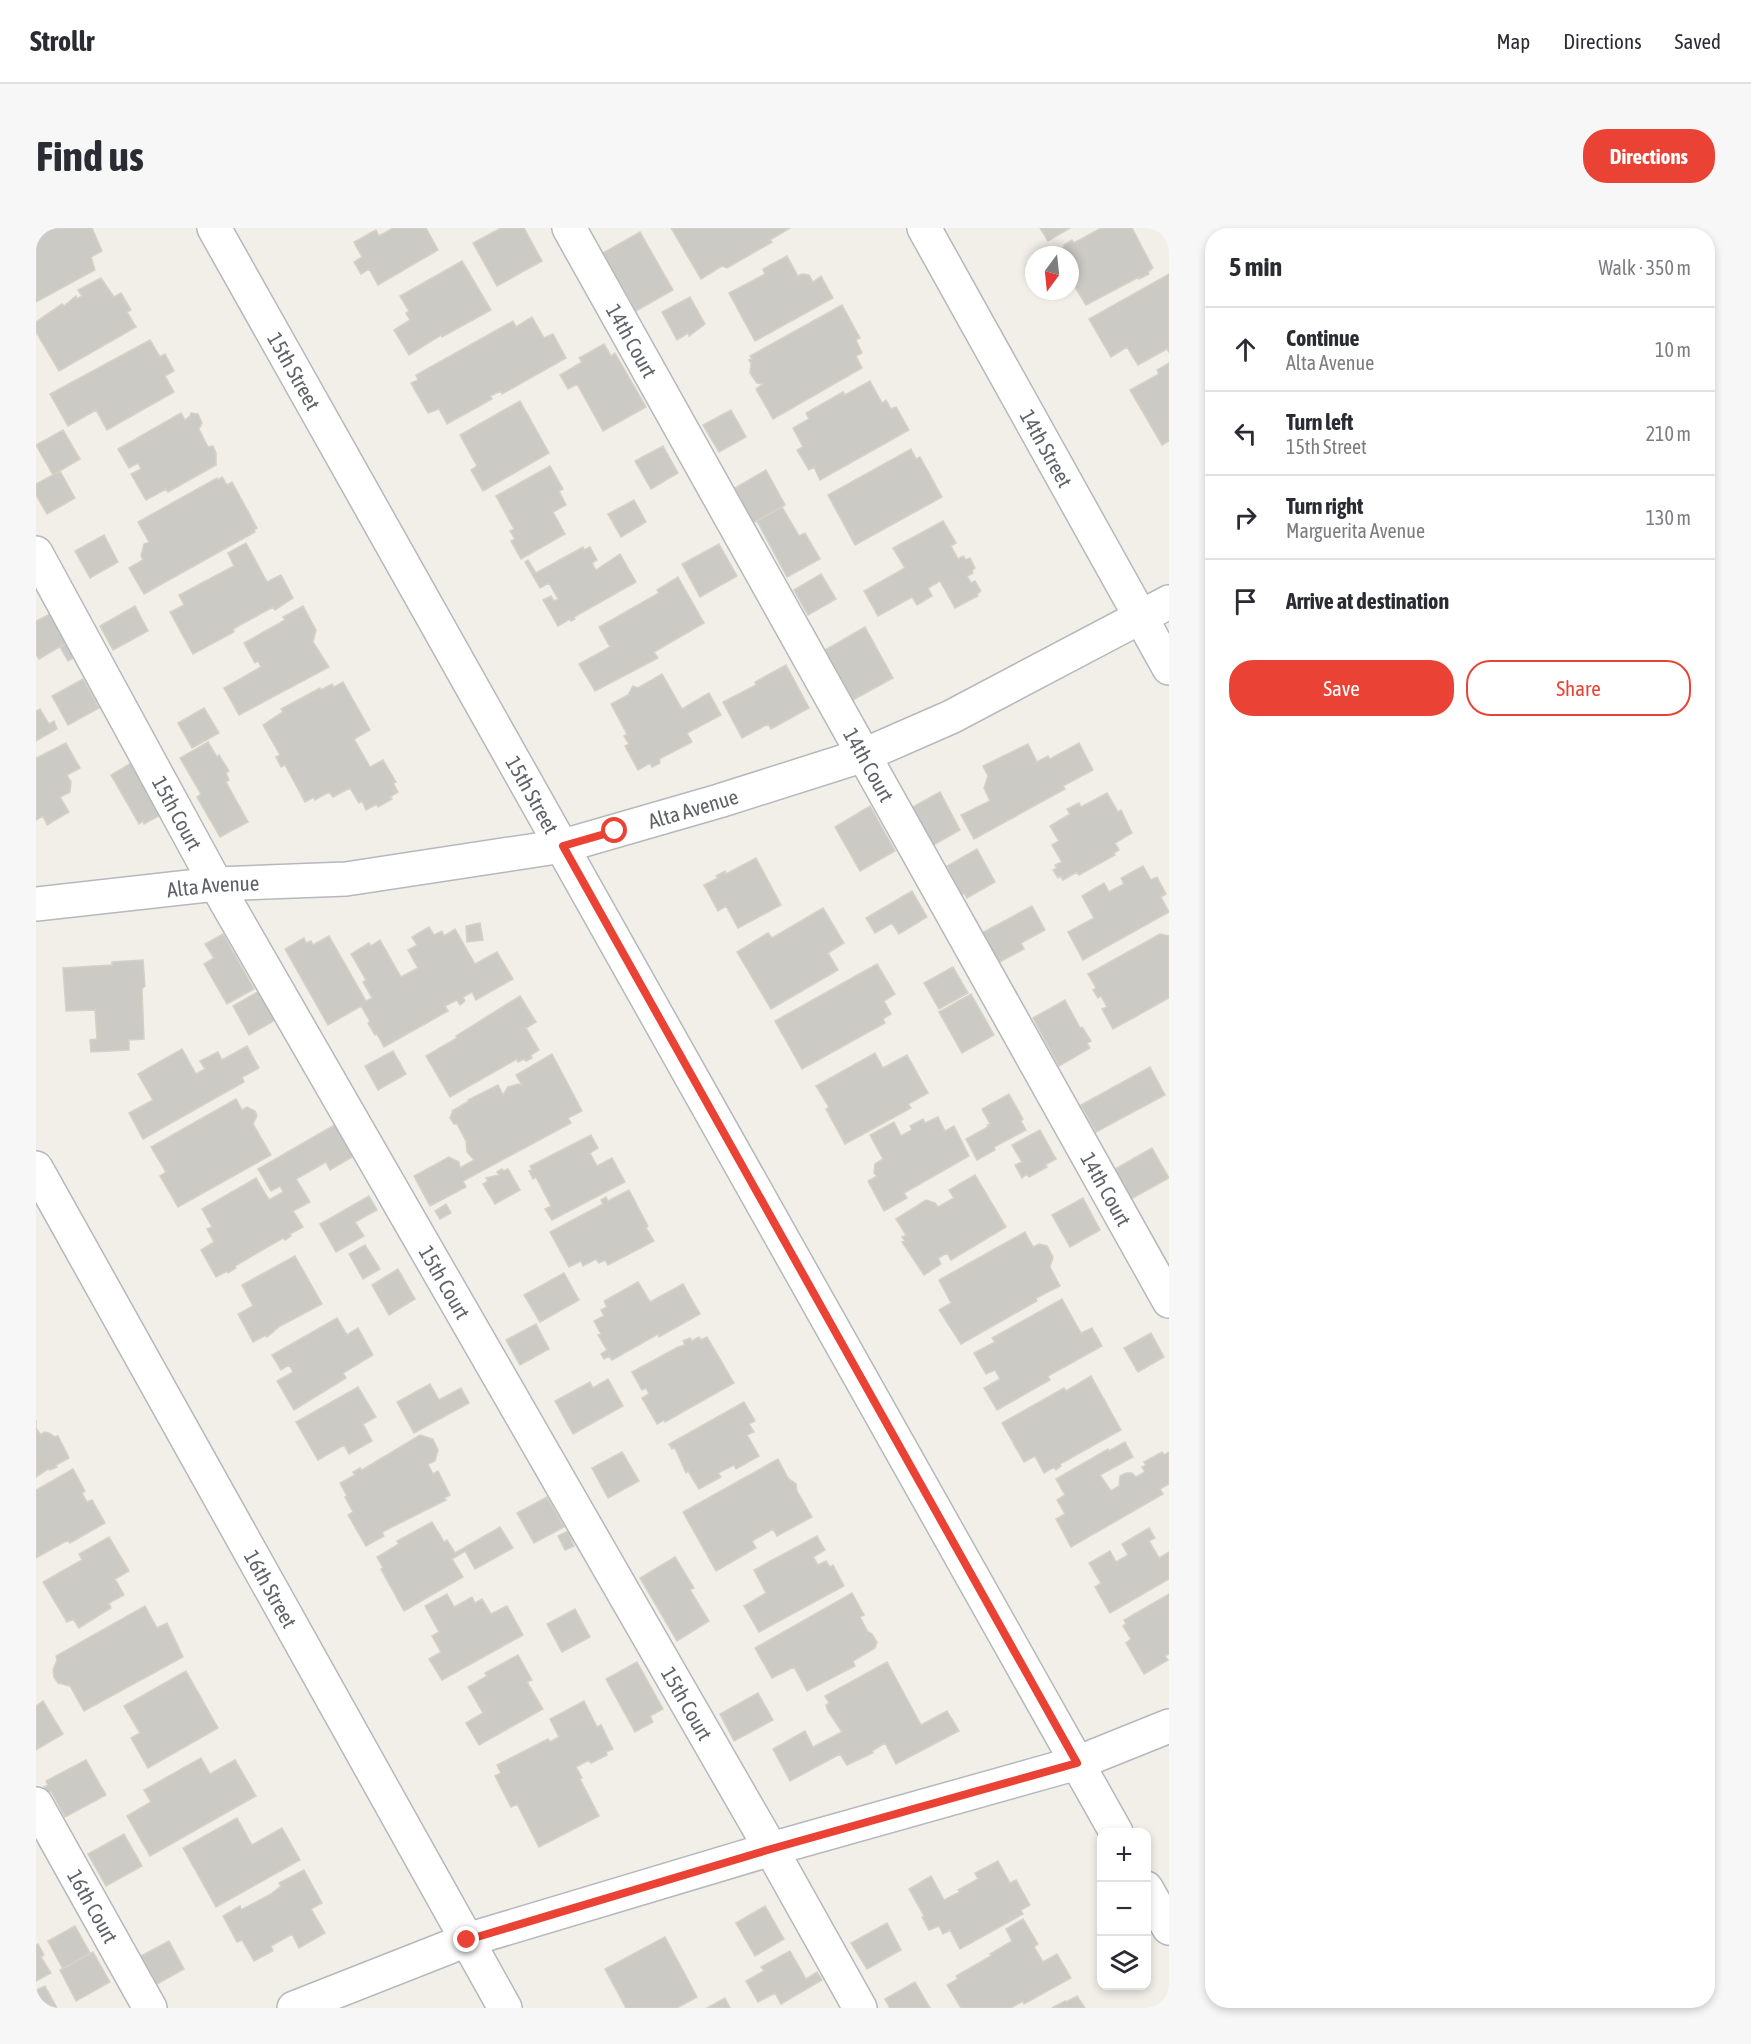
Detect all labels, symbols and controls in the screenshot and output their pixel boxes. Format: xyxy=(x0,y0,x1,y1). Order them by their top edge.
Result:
text: Strollr xyxy=(30,25,94,57)
text: Map xyxy=(1496,29,1530,53)
text: Directions xyxy=(1563,29,1642,53)
text: Saved xyxy=(1675,29,1721,53)
button: Directions xyxy=(1583,129,1715,183)
text: Find us xyxy=(36,132,144,180)
north arrow xyxy=(1025,246,1079,300)
text: 5 min xyxy=(1229,252,1282,282)
text: Walk · 350 m xyxy=(1599,256,1691,279)
street label: 14th Court xyxy=(602,300,662,382)
text: Continue xyxy=(1286,325,1360,351)
street label: 15th Street xyxy=(263,328,326,414)
icon: ahead xyxy=(1229,333,1262,366)
text: 10 m xyxy=(1655,338,1691,361)
text: Alta Avenue xyxy=(1286,351,1374,374)
street label: 14th Street xyxy=(1015,405,1078,491)
text: Turn left xyxy=(1286,409,1353,435)
icon: left xyxy=(1229,417,1262,450)
text: 210 m xyxy=(1646,422,1691,445)
text: 15th Street xyxy=(1286,435,1367,458)
text: Turn right xyxy=(1286,493,1363,519)
icon: right xyxy=(1229,501,1262,534)
text: 130 m xyxy=(1646,506,1691,529)
text: Marguerita Avenue xyxy=(1286,519,1425,542)
icon: arrive xyxy=(1229,585,1262,618)
text: Arrive at destination xyxy=(1286,588,1449,614)
button: Save xyxy=(1229,660,1454,716)
button: Share xyxy=(1466,660,1691,716)
street label: 14th Court xyxy=(839,724,899,806)
street label: 15th Street xyxy=(501,752,564,838)
street label: 15th Court xyxy=(148,772,207,854)
street label: Alta Avenue xyxy=(645,784,741,833)
route start xyxy=(601,817,627,843)
street label: Alta Avenue xyxy=(165,870,260,901)
street label: 14th Court xyxy=(1076,1148,1136,1230)
street label: 15th Court xyxy=(414,1241,475,1323)
street label: 16th Street xyxy=(240,1546,302,1632)
street label: 15th Court xyxy=(657,1663,718,1744)
map controls xyxy=(1097,1828,1151,1990)
button: + xyxy=(1097,1828,1151,1882)
street label: 16th Court xyxy=(63,1865,123,1947)
button: − xyxy=(1097,1882,1151,1936)
route end xyxy=(453,1926,479,1952)
button: layers xyxy=(1097,1936,1151,1990)

